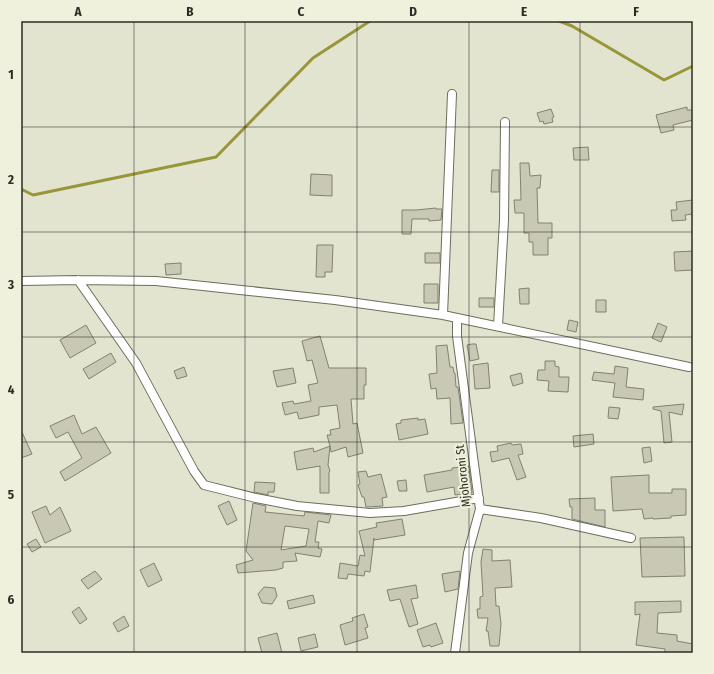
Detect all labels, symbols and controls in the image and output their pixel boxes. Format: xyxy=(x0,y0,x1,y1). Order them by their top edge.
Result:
text: A xyxy=(73,4,82,19)
text: B xyxy=(186,4,194,19)
text: C xyxy=(298,4,305,19)
text: D xyxy=(409,4,417,19)
text: E xyxy=(521,4,527,19)
text: F xyxy=(633,4,639,19)
text: 1 xyxy=(8,67,14,82)
text: 2 xyxy=(7,172,14,187)
text: 3 xyxy=(7,277,14,292)
text: 4 xyxy=(8,382,15,397)
street label: Mjohoroni St xyxy=(453,444,473,508)
text: 5 xyxy=(8,487,14,502)
text: 6 xyxy=(8,592,15,607)

